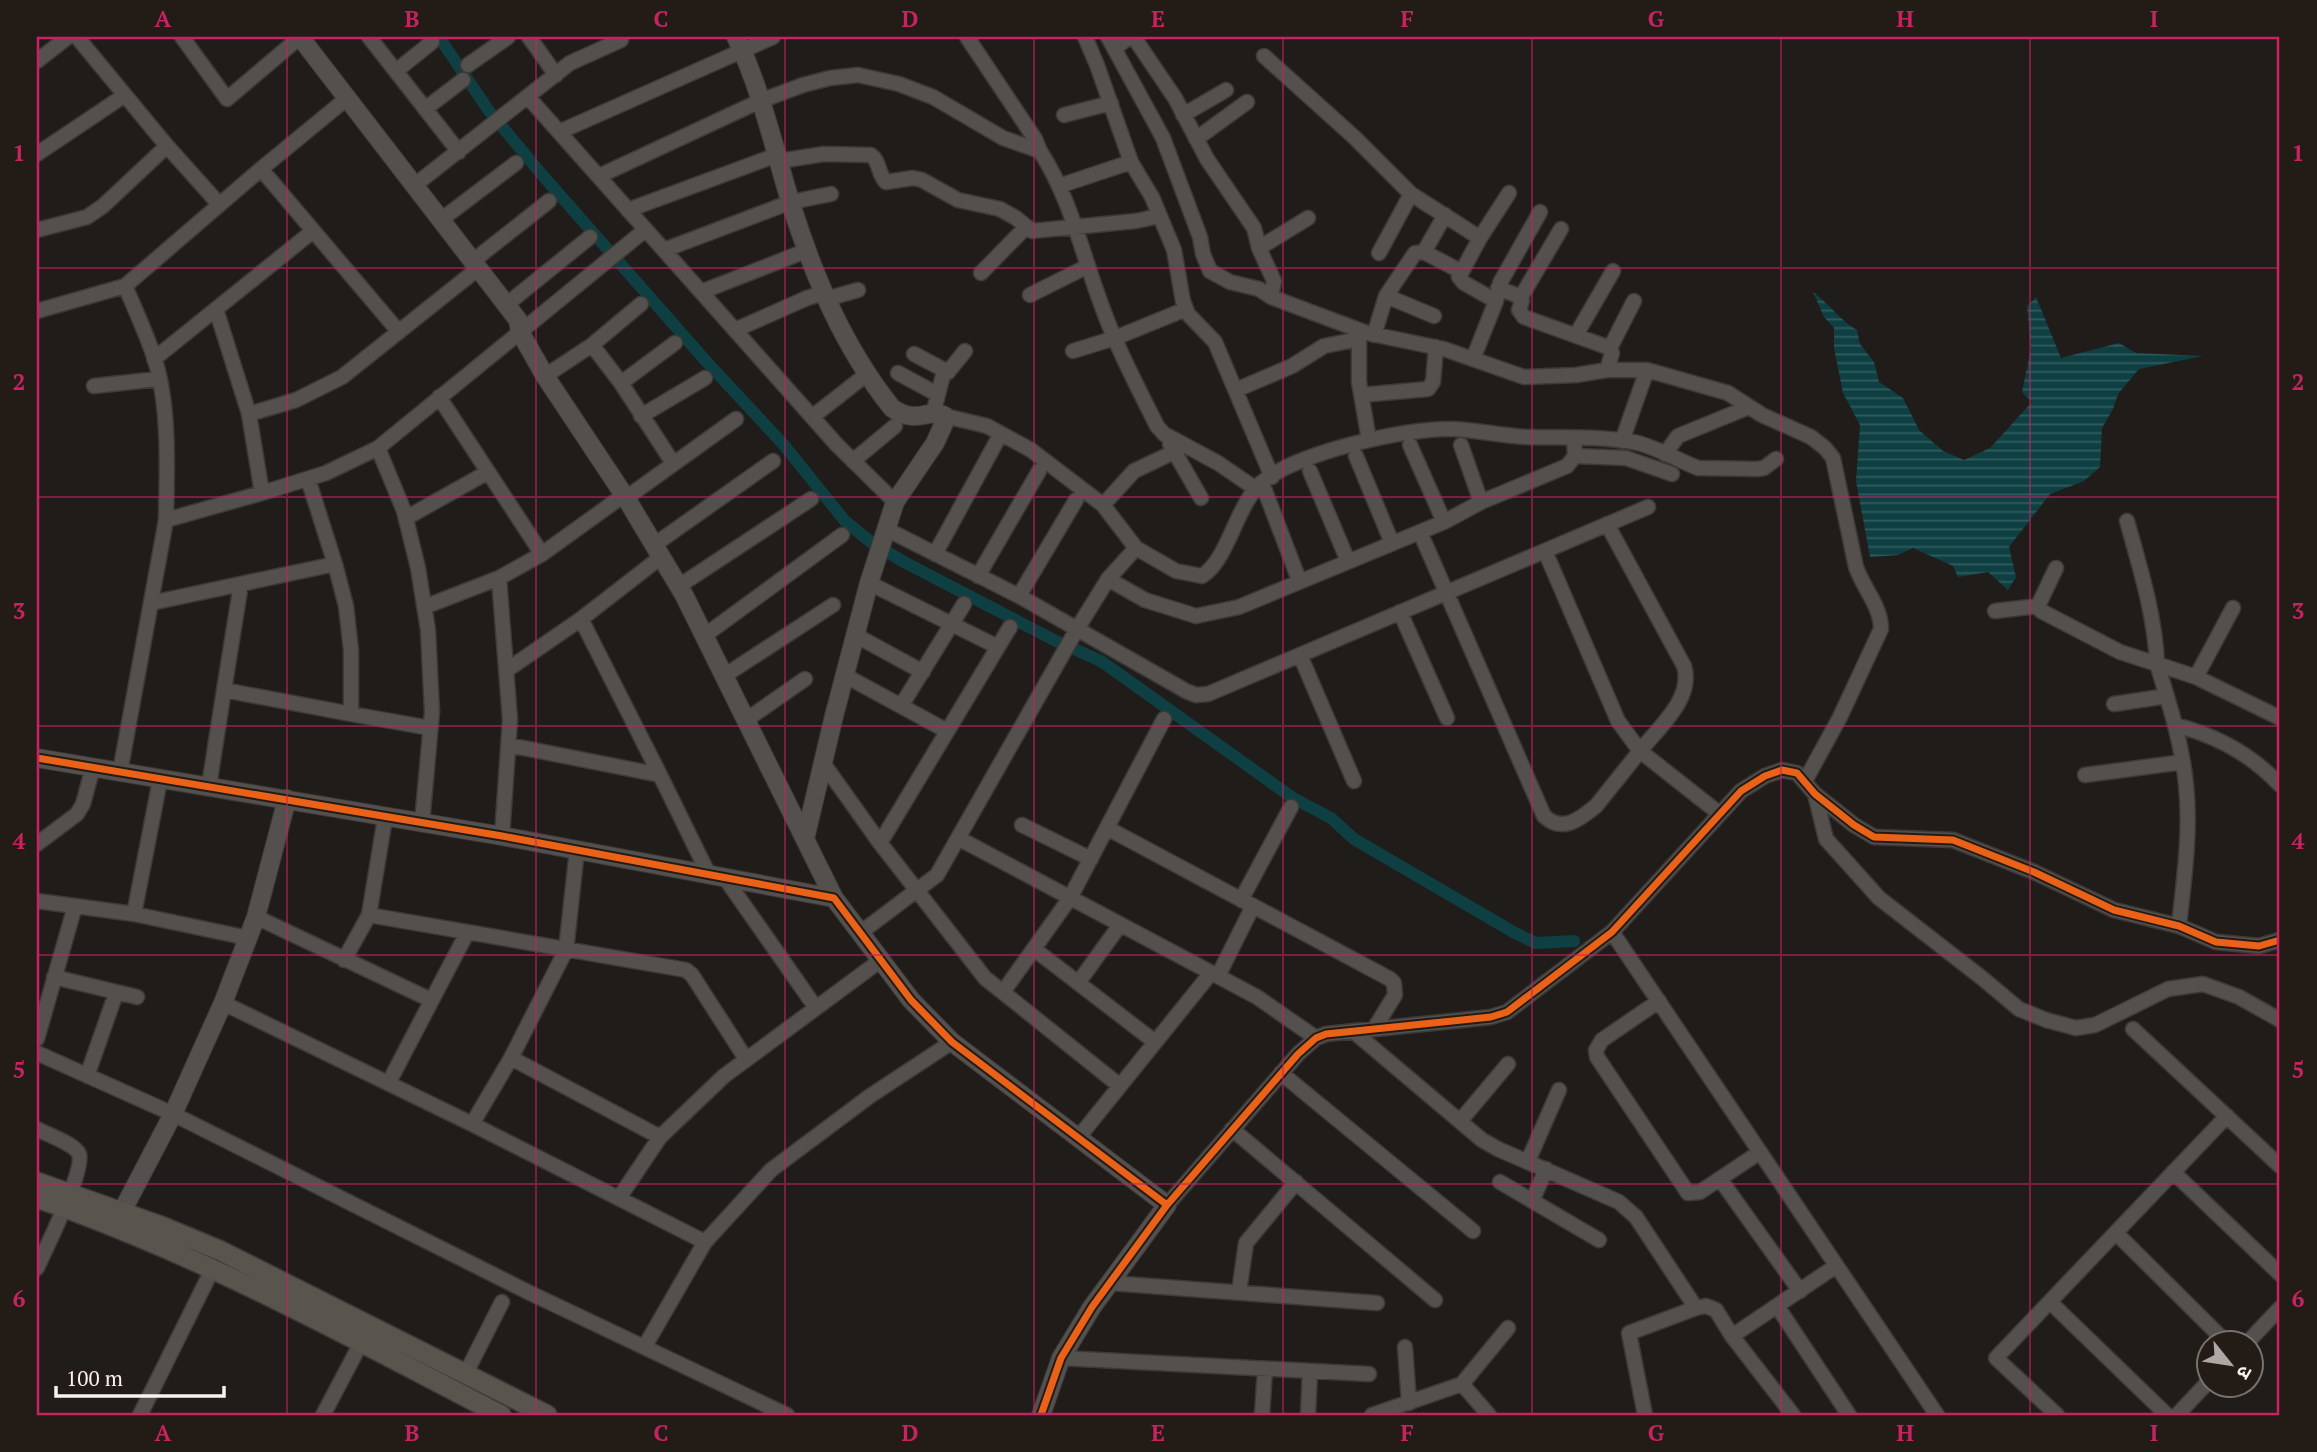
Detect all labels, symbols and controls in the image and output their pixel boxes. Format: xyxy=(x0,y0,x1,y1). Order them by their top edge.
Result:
text: A xyxy=(155,3,172,34)
text: B xyxy=(405,3,420,34)
text: C xyxy=(654,3,669,34)
text: D xyxy=(902,3,919,34)
text: E xyxy=(1151,3,1165,34)
text: F xyxy=(1400,3,1414,34)
text: G xyxy=(1648,3,1665,34)
text: H xyxy=(1896,3,1914,34)
text: I xyxy=(2150,3,2158,34)
text: 1 xyxy=(13,137,26,168)
text: 1 xyxy=(2292,137,2305,168)
text: 2 xyxy=(13,366,26,397)
text: 2 xyxy=(2292,366,2305,397)
text: 3 xyxy=(13,595,26,626)
text: 3 xyxy=(2292,595,2305,626)
text: 4 xyxy=(13,825,26,856)
text: 4 xyxy=(2292,825,2305,856)
text: 5 xyxy=(13,1054,26,1085)
text: 5 xyxy=(2292,1054,2305,1085)
text: 6 xyxy=(13,1283,26,1314)
text: 6 xyxy=(2292,1283,2305,1314)
north arrow xyxy=(2194,1330,2264,1400)
scale bar xyxy=(56,1354,224,1398)
text: उ xyxy=(2231,1362,2259,1385)
text: 100 m xyxy=(66,1364,123,1392)
text: A xyxy=(155,1417,172,1448)
text: B xyxy=(405,1417,420,1448)
text: C xyxy=(654,1417,669,1448)
text: D xyxy=(902,1417,919,1448)
text: E xyxy=(1151,1417,1165,1448)
text: F xyxy=(1400,1417,1414,1448)
text: G xyxy=(1648,1417,1665,1448)
text: H xyxy=(1896,1417,1914,1448)
text: I xyxy=(2150,1417,2158,1448)

